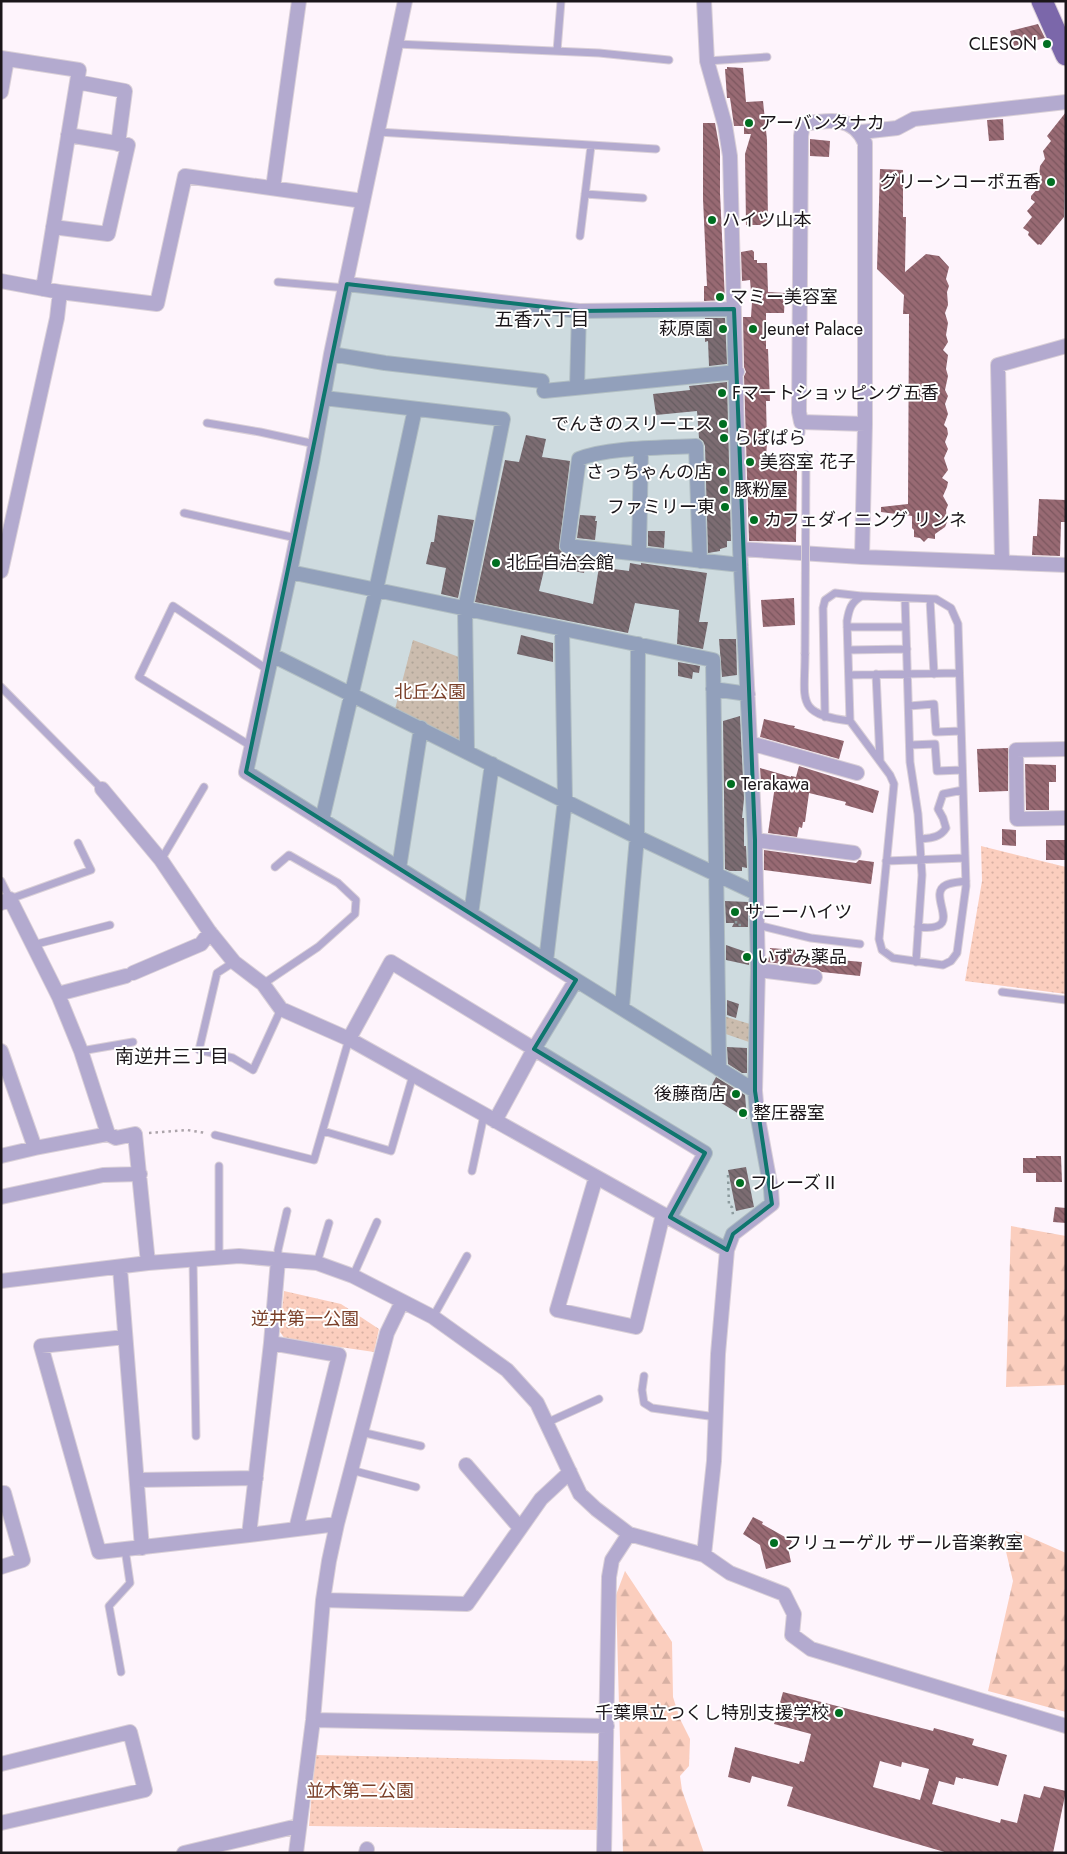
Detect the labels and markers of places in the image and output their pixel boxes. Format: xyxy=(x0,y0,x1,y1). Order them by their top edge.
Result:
place label: CLESON xyxy=(969,31,1037,57)
marker: CLESON xyxy=(1041,38,1053,50)
place label: アーバンタナカ xyxy=(759,110,885,136)
marker: アーバンタナカ xyxy=(743,117,755,129)
place label: グリーンコーポ五香 xyxy=(880,169,1041,195)
marker: グリーンコーポ五香 xyxy=(1045,176,1057,188)
place label: ハイツ山本 xyxy=(722,207,812,233)
marker: ハイツ山本 xyxy=(706,214,718,226)
place label: マミー美容室 xyxy=(730,284,838,310)
marker: マミー美容室 xyxy=(714,291,726,303)
place label: 萩原園 xyxy=(659,316,713,342)
place label: Jeunet Palace xyxy=(761,316,863,342)
marker: 萩原園 xyxy=(717,323,729,335)
marker: Jeunet Palace xyxy=(747,323,759,335)
place label: Fマートショッピング五香 xyxy=(732,380,939,406)
marker: Fマートショッピング五香 xyxy=(716,387,728,399)
place label: でんきのスリーエス xyxy=(551,411,713,437)
marker: でんきのスリーエス xyxy=(717,418,729,430)
place label: らぱぱら xyxy=(734,425,806,451)
marker: らぱぱら xyxy=(718,432,730,444)
place label: 美容室 花子 xyxy=(760,449,855,475)
marker: 美容室 花子 xyxy=(744,456,756,468)
place label: さっちゃんの店 xyxy=(586,459,712,485)
marker: さっちゃんの店 xyxy=(716,466,728,478)
place label: 豚粉屋 xyxy=(734,477,788,503)
marker: 豚粉屋 xyxy=(718,484,730,496)
place label: ファミリー東 xyxy=(607,494,715,520)
marker: ファミリー東 xyxy=(719,501,731,513)
place label: カフェダイニング リンネ xyxy=(764,507,967,533)
marker: カフェダイニング リンネ xyxy=(748,514,760,526)
place label: 北丘自治会館 xyxy=(506,550,614,576)
marker: 北丘自治会館 xyxy=(490,557,502,569)
place label: Terakawa xyxy=(741,771,809,797)
marker: Terakawa xyxy=(725,778,737,790)
place label: サニーハイツ xyxy=(745,899,852,925)
marker: サニーハイツ xyxy=(729,906,741,918)
place label: いずみ薬品 xyxy=(757,944,847,970)
marker: いずみ薬品 xyxy=(741,951,753,963)
place label: 後藤商店 xyxy=(654,1081,726,1107)
marker: 後藤商店 xyxy=(730,1088,742,1100)
place label: 整圧器室 xyxy=(753,1100,825,1126)
marker: 整圧器室 xyxy=(737,1107,749,1119)
place label: フレーズⅡ xyxy=(750,1170,839,1196)
marker: フレーズⅡ xyxy=(734,1177,746,1189)
place label: フリューゲル ザール音楽教室 xyxy=(784,1530,1023,1556)
marker: フリューゲル ザール音楽教室 xyxy=(768,1537,780,1549)
place label: 千葉県立つくし特別支援学校 xyxy=(595,1700,829,1726)
marker: 千葉県立つくし特別支援学校 xyxy=(833,1707,845,1719)

